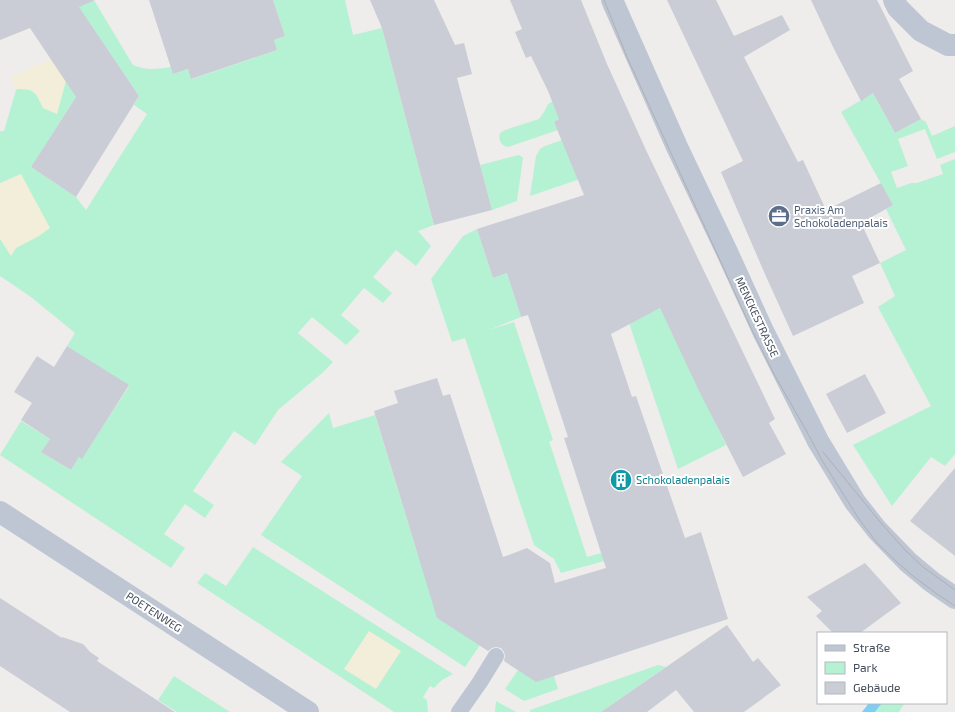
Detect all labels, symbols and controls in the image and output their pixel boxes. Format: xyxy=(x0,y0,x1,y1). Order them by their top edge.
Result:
office icon: Praxis Am Schokoladenpalais xyxy=(766,203,792,229)
place label: Praxis Am Schokoladenpalais xyxy=(794,203,888,229)
street label: MENCKESTRASSE xyxy=(733,275,782,359)
building icon: Schokoladenpalais xyxy=(608,467,634,493)
place label: Schokoladenpalais xyxy=(636,473,730,486)
street label: POETENWEG xyxy=(124,589,185,634)
legend xyxy=(817,632,947,704)
text: Straße xyxy=(853,640,890,654)
text: Park xyxy=(853,660,878,674)
text: Gebäude xyxy=(853,680,901,694)

